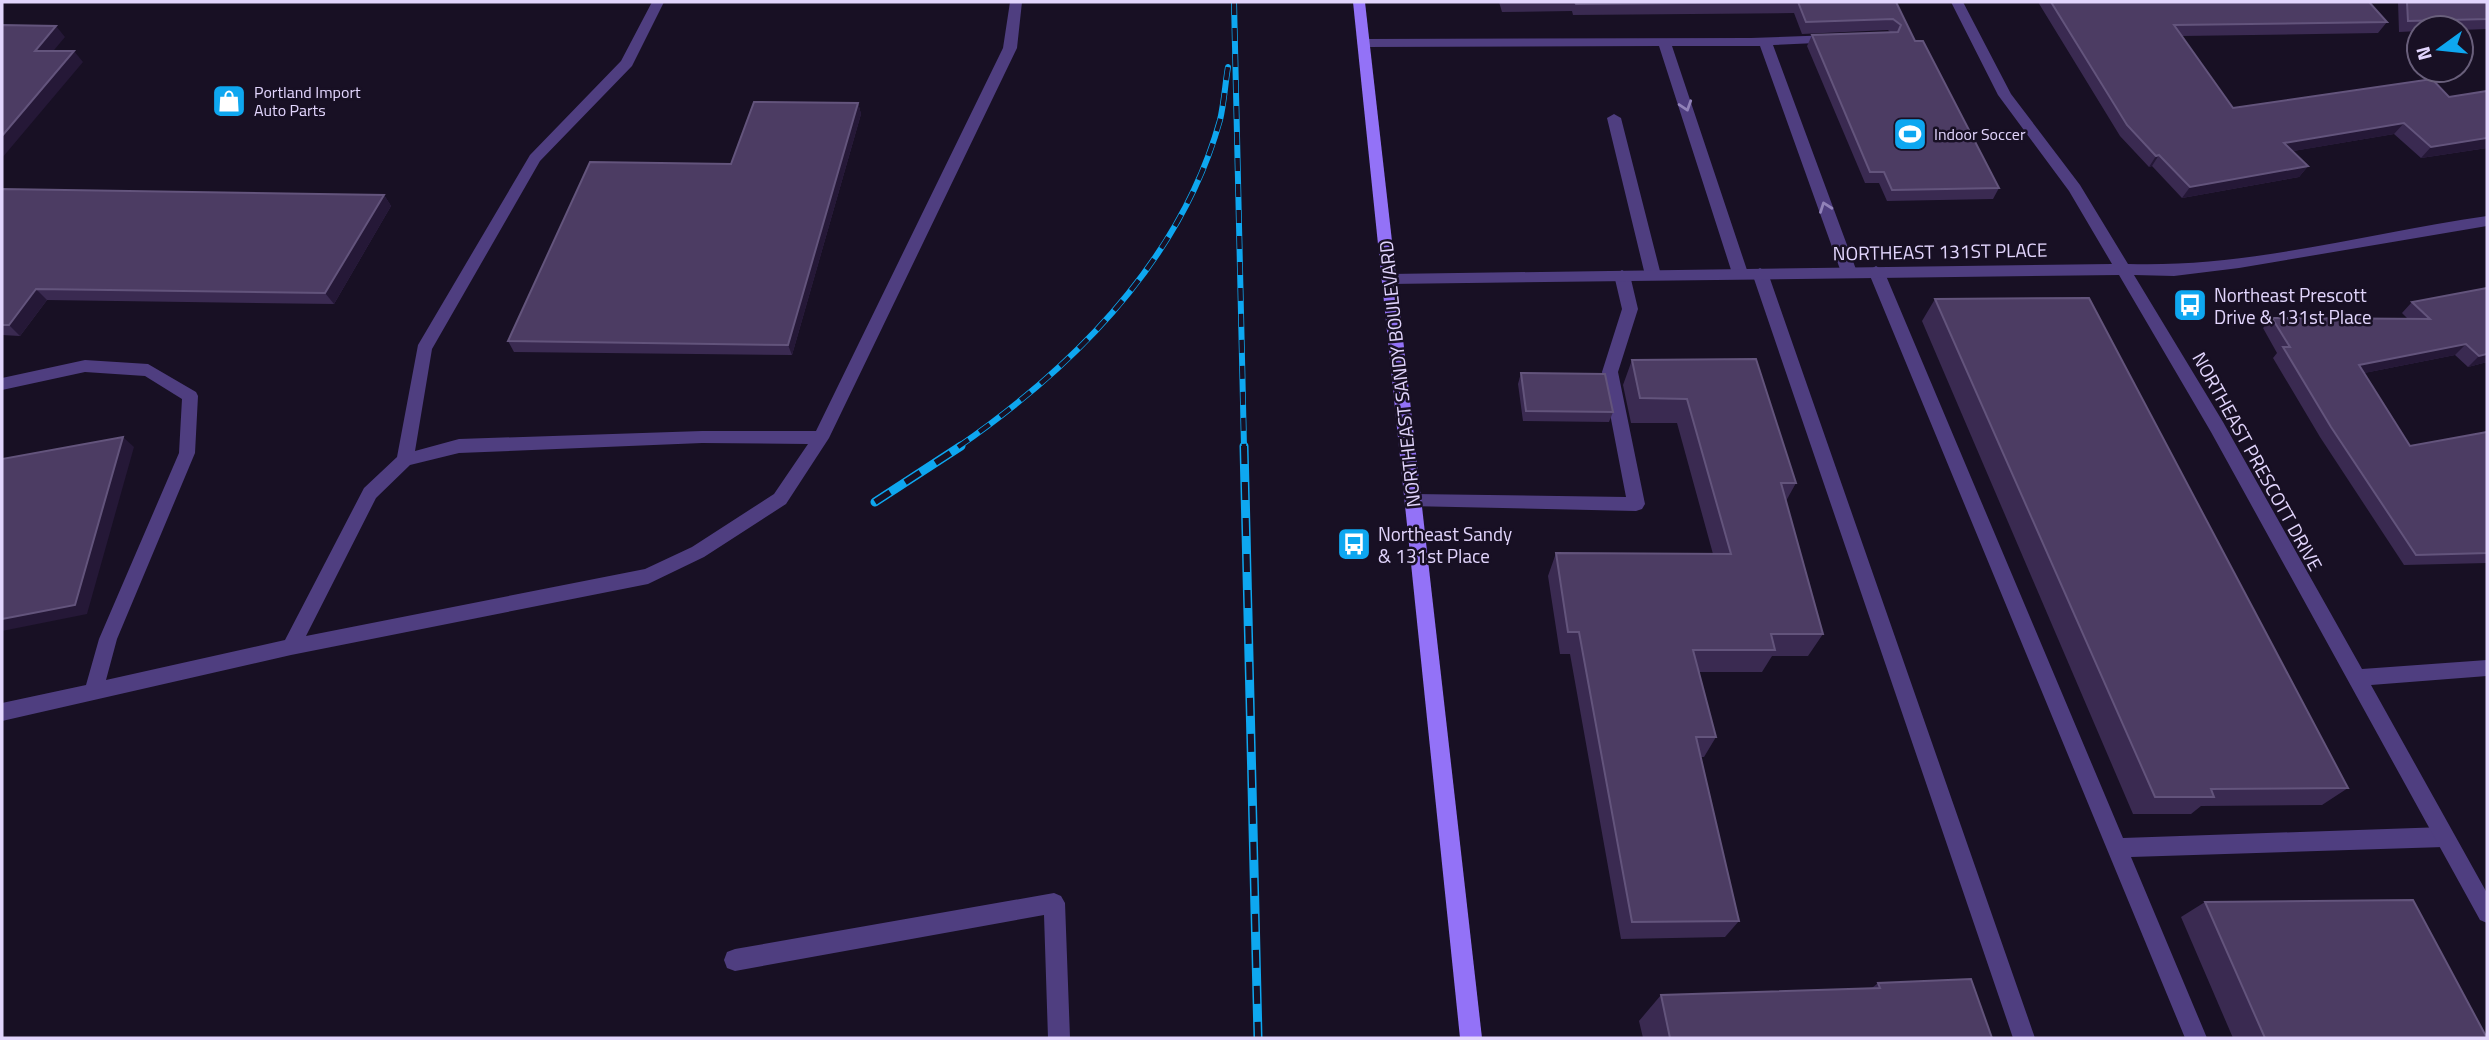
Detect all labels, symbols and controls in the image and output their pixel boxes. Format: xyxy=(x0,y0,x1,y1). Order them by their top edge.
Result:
north arrow xyxy=(2405,14,2475,84)
text: N xyxy=(2407,43,2439,64)
place label: Portland Import Auto Parts xyxy=(254,80,361,122)
shop icon: Portland Import Auto Parts xyxy=(210,82,248,120)
one-way arrow xyxy=(1677,100,1692,112)
sports icon: Indoor Soccer xyxy=(1891,115,1929,153)
place label: Indoor Soccer xyxy=(1934,122,2026,146)
one-way arrow xyxy=(1820,202,1834,214)
street label: NORTHEAST 131ST PLACE xyxy=(1832,235,2048,267)
street label: NORTHEAST SANDY BOULEVARD xyxy=(1371,239,1427,509)
place label: Northeast Prescott Drive & 131st Place xyxy=(2214,280,2372,331)
bus stop icon: Northeast Prescott Drive & 131st Place xyxy=(2171,286,2209,324)
street label: NORTHEAST PRESCOTT DRIVE xyxy=(2186,346,2330,576)
place label: Northeast Sandy & 131st Place xyxy=(1378,519,1512,570)
bus stop icon: Northeast Sandy & 131st Place xyxy=(1335,525,1373,563)

